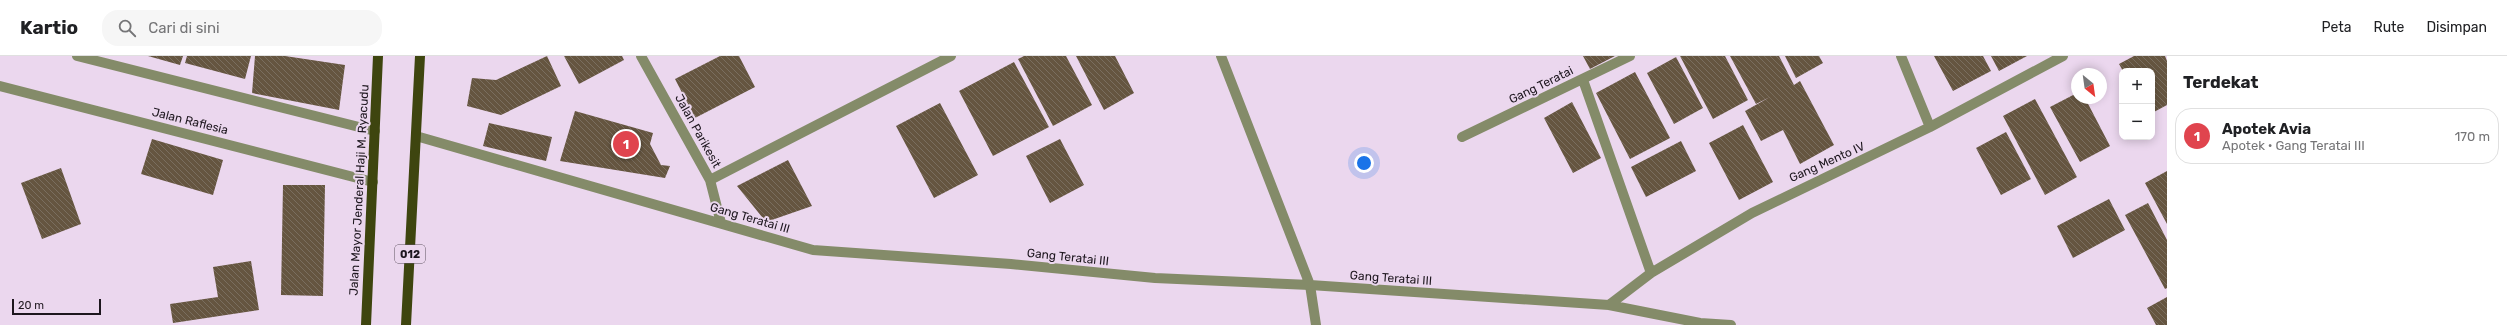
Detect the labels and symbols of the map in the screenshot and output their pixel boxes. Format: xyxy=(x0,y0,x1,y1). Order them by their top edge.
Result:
street label: Gang Teratai xyxy=(1507,63,1575,107)
north arrow xyxy=(2071,68,2107,104)
street label: Jalan Mayor Jenderal Haji M. Ryacudu xyxy=(346,84,372,296)
street label: Jalan Parikesit xyxy=(672,92,724,170)
street label: Jalan Raflesia xyxy=(150,105,230,137)
pin: 1 xyxy=(613,129,639,159)
street label: Gang Mento IV xyxy=(1787,139,1867,185)
your location xyxy=(1354,153,1374,173)
street label: Gang Teratai III xyxy=(708,200,792,236)
road number: 012 xyxy=(395,245,425,263)
street label: Gang Teratai III xyxy=(1026,246,1110,268)
street label: Gang Teratai III xyxy=(1349,268,1433,288)
scale bar xyxy=(12,297,101,316)

